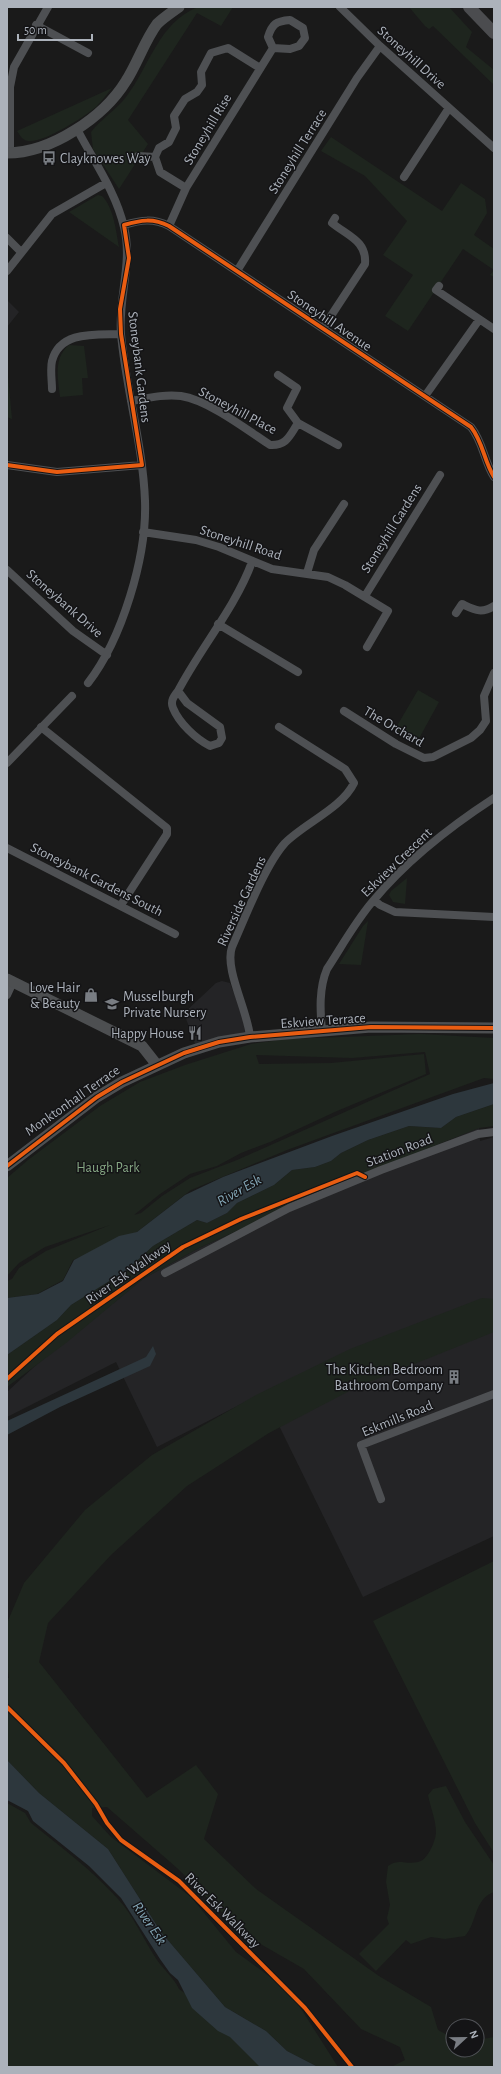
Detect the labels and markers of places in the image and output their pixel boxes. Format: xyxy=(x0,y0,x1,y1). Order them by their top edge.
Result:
bus stop icon: Clayknowes Way xyxy=(41,150,57,166)
place label: Clayknowes Way xyxy=(60,152,151,166)
place label: Love Hair & Beauty xyxy=(30,981,80,1011)
shop icon: Love Hair & Beauty xyxy=(83,987,99,1003)
place label: Musselburgh Private Nursery xyxy=(123,990,206,1020)
school or university icon: Musselburgh Private Nursery xyxy=(104,996,120,1012)
restaurant icon: Happy House xyxy=(187,1025,203,1041)
place label: Happy House xyxy=(111,1027,184,1041)
place label: The Kitchen Bedroom Bathroom Company xyxy=(326,1363,443,1393)
building icon: The Kitchen Bedroom Bathroom Company xyxy=(446,1369,462,1385)

